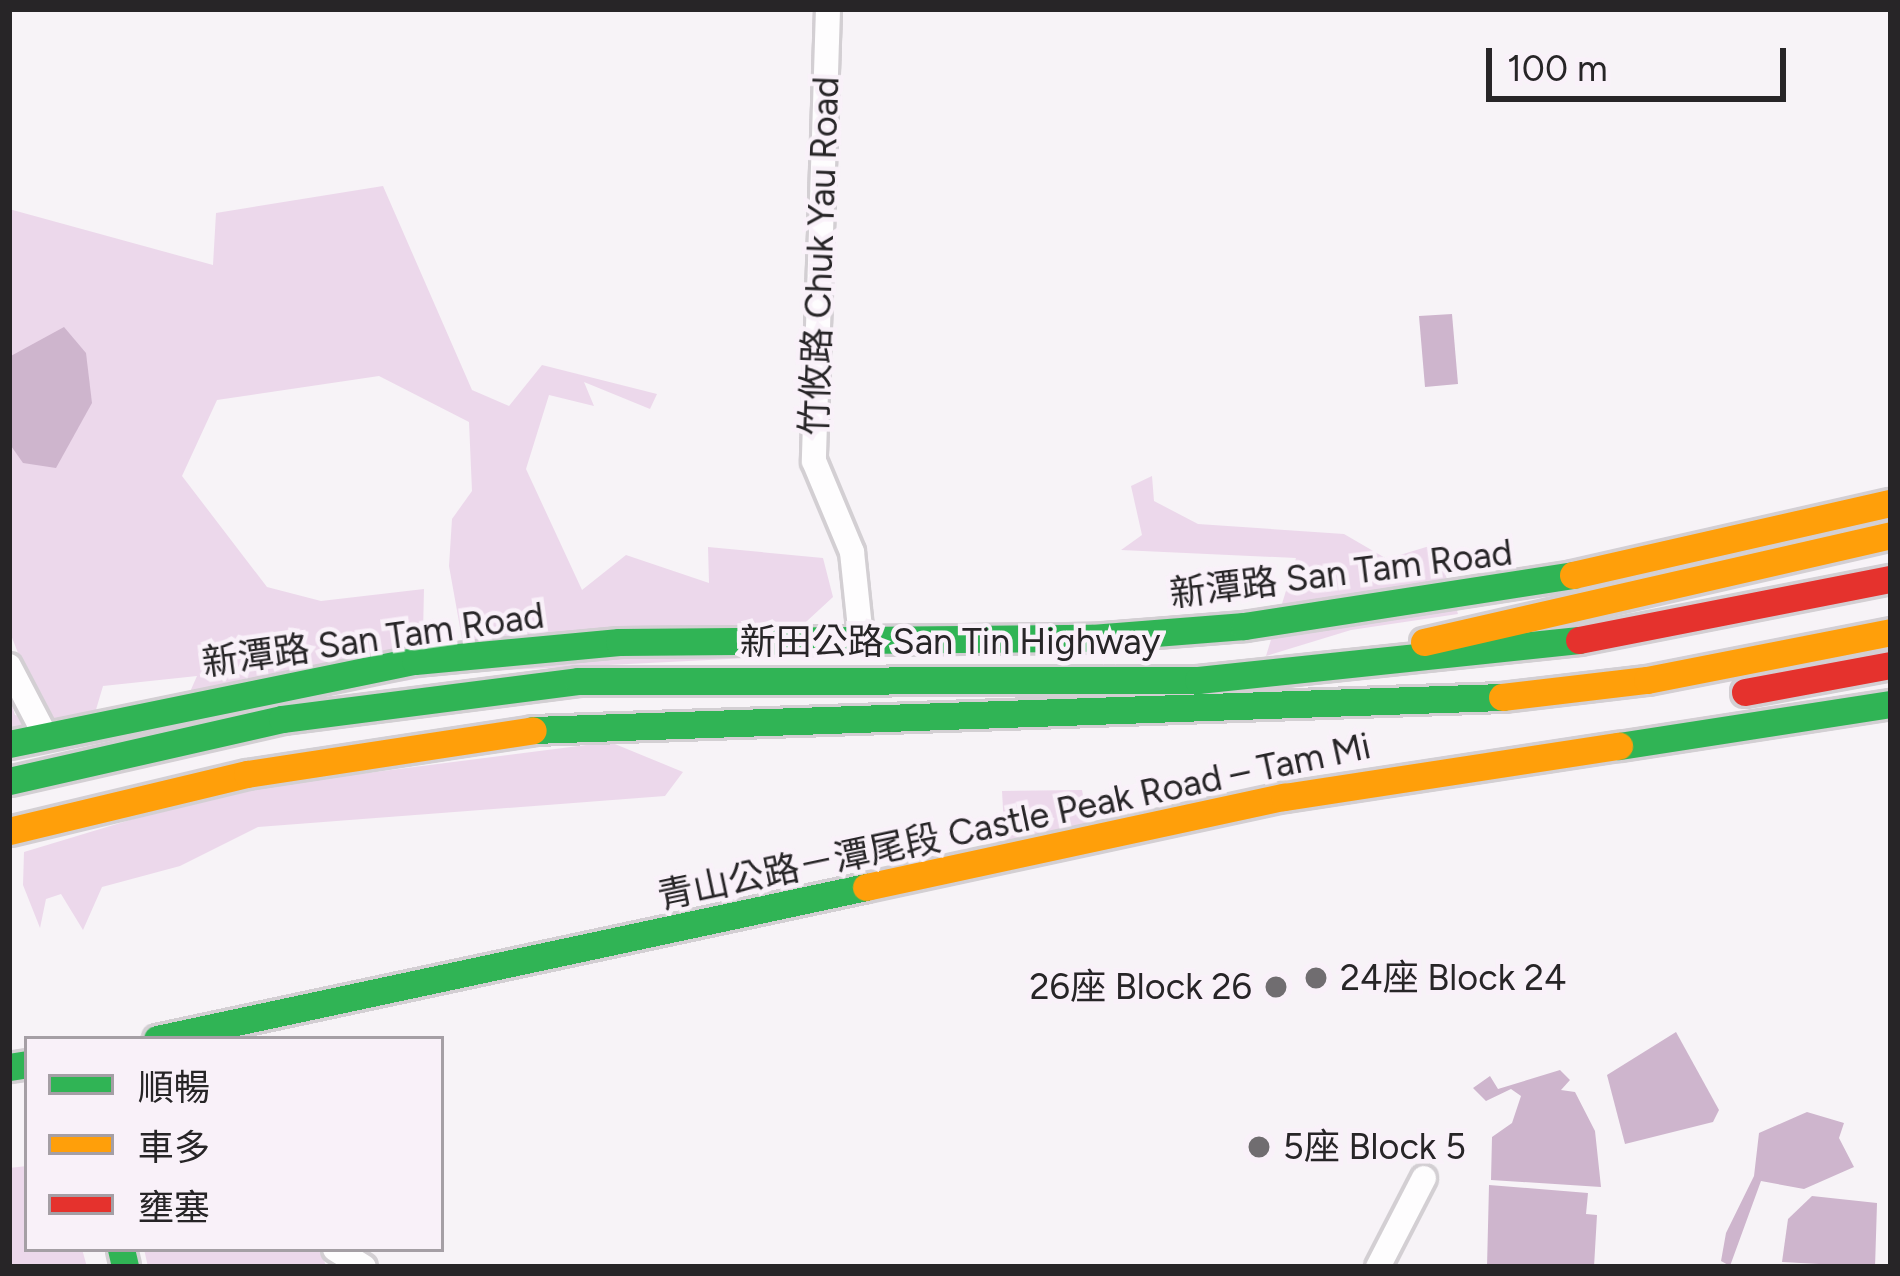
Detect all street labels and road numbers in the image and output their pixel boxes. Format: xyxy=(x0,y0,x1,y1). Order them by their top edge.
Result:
street label: 竹攸路 Chuk Yau Road xyxy=(792,76,848,436)
street label: 新潭路 San Tam Road xyxy=(1167,531,1515,615)
street label: 新潭路 San Tam Road xyxy=(199,594,547,684)
street label: 新田公路 San Tin Highway xyxy=(740,620,1160,664)
street label: 青山公路－潭尾段 Castle Peak Road – Tam Mi xyxy=(654,724,1374,918)

